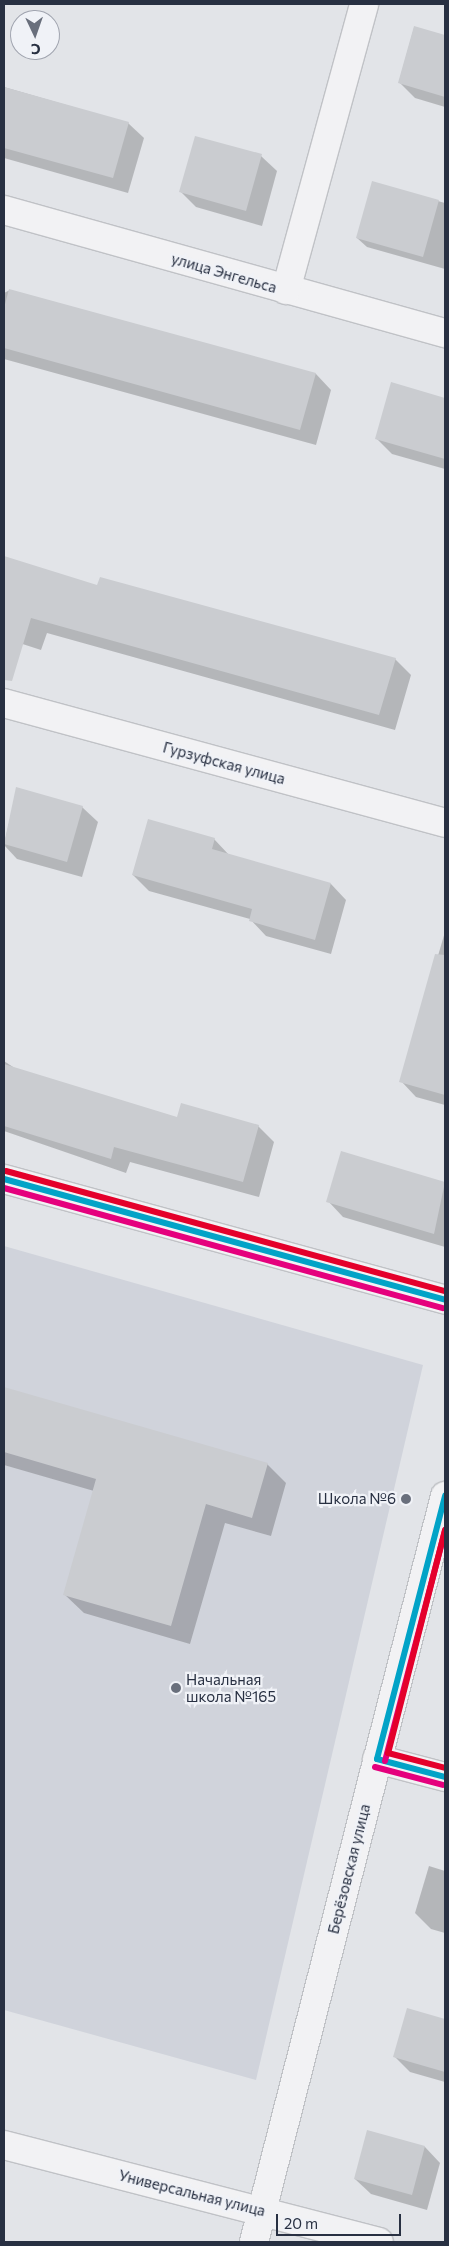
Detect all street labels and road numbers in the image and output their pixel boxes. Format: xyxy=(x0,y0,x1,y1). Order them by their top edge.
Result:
street label: улица Энгельса xyxy=(169,249,279,297)
street label: Гурзуфская улица xyxy=(161,738,287,788)
street label: Берёзовская улица xyxy=(324,1802,374,1936)
street label: Универсальная улица xyxy=(117,2166,267,2220)

